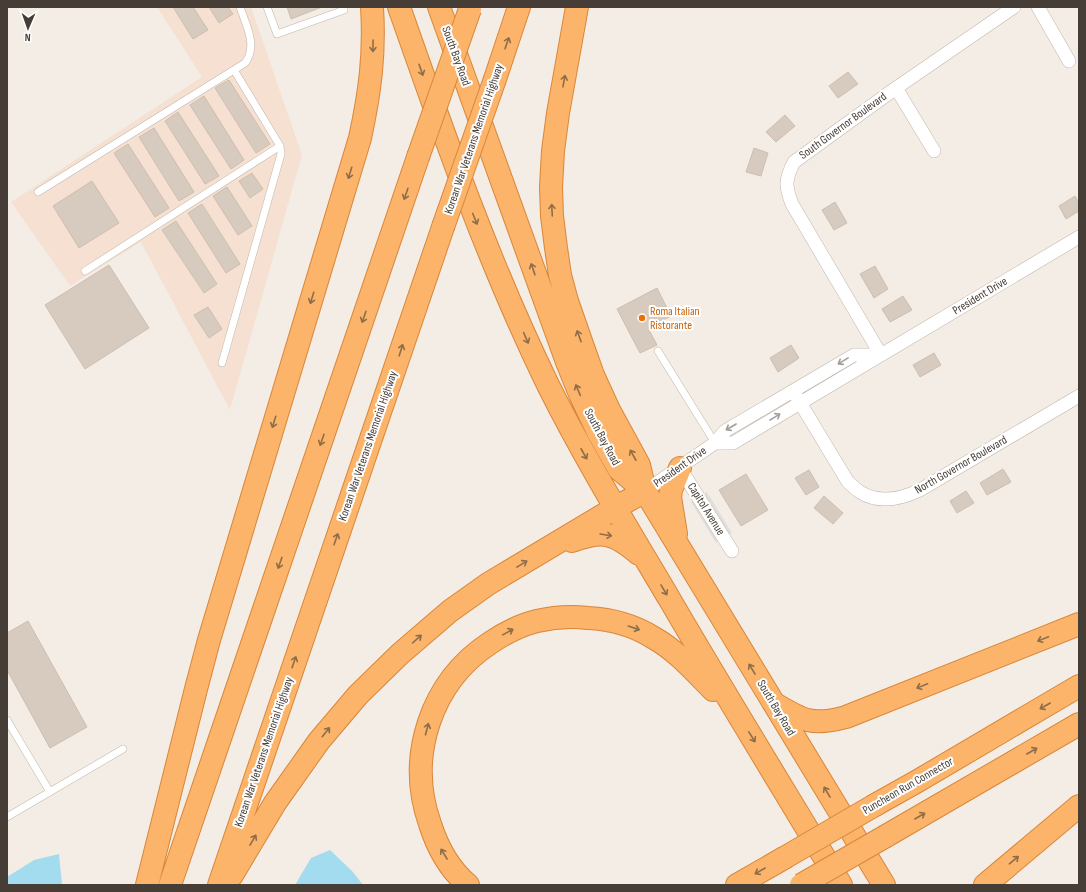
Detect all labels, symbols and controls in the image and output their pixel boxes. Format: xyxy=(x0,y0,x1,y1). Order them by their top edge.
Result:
north arrow xyxy=(8,8,48,48)
street label: South Bay Road xyxy=(438,24,474,88)
text: N xyxy=(24,31,31,44)
one-way arrow xyxy=(504,37,511,50)
one-way arrow xyxy=(369,39,377,52)
street label: Korean War Veterans Memorial Highway xyxy=(441,62,507,216)
one-way arrow xyxy=(418,64,426,76)
one-way arrow xyxy=(560,75,568,88)
street label: South Governor Boulevard xyxy=(796,89,890,163)
one-way arrow xyxy=(346,167,353,180)
one-way arrow xyxy=(401,188,409,200)
one-way arrow xyxy=(549,204,556,217)
one-way arrow xyxy=(472,212,480,224)
one-way arrow xyxy=(528,263,536,275)
street label: President Drive xyxy=(950,274,1010,318)
one-way arrow xyxy=(308,291,315,304)
place label: Roma Italian Ristorante xyxy=(650,304,700,333)
one-way arrow xyxy=(360,311,367,324)
marker: Roma Italian Ristorante xyxy=(637,313,647,323)
one-way arrow xyxy=(575,331,583,343)
one-way arrow xyxy=(523,332,531,344)
one-way arrow xyxy=(398,344,405,357)
one-way arrow xyxy=(838,357,849,365)
street label: Korean War Veterans Memorial Highway xyxy=(335,369,401,523)
one-way arrow xyxy=(574,385,581,397)
street label: South Bay Road xyxy=(581,406,623,468)
one-way arrow xyxy=(769,413,780,421)
one-way arrow xyxy=(270,416,277,429)
one-way arrow xyxy=(726,424,738,432)
street label: North Governor Boulevard xyxy=(912,432,1010,498)
one-way arrow xyxy=(318,434,325,447)
street label: President Drive xyxy=(651,443,710,491)
one-way arrow xyxy=(581,448,589,460)
one-way arrow xyxy=(629,449,636,461)
street label: Capitol Avenue xyxy=(684,480,728,538)
one-way arrow xyxy=(600,532,613,540)
one-way arrow xyxy=(333,533,340,546)
one-way arrow xyxy=(276,557,283,570)
one-way arrow xyxy=(516,559,528,567)
one-way arrow xyxy=(660,584,668,596)
one-way arrow xyxy=(627,625,640,632)
one-way arrow xyxy=(501,628,513,636)
one-way arrow xyxy=(412,635,422,644)
one-way arrow xyxy=(1037,635,1049,643)
one-way arrow xyxy=(291,657,299,669)
one-way arrow xyxy=(748,663,756,675)
street label: Korean War Veterans Memorial Highway xyxy=(231,675,297,829)
street label: South Bay Road xyxy=(754,677,798,739)
one-way arrow xyxy=(916,683,928,691)
one-way arrow xyxy=(1039,702,1051,710)
one-way arrow xyxy=(424,723,431,736)
one-way arrow xyxy=(322,727,331,738)
one-way arrow xyxy=(748,731,756,742)
one-way arrow xyxy=(1026,747,1037,755)
street label: Puncheon Run Connector xyxy=(860,754,956,818)
one-way arrow xyxy=(823,786,831,798)
one-way arrow xyxy=(914,812,926,820)
one-way arrow xyxy=(250,834,258,846)
one-way arrow xyxy=(439,849,448,860)
one-way arrow xyxy=(1009,855,1020,864)
one-way arrow xyxy=(755,868,767,876)

